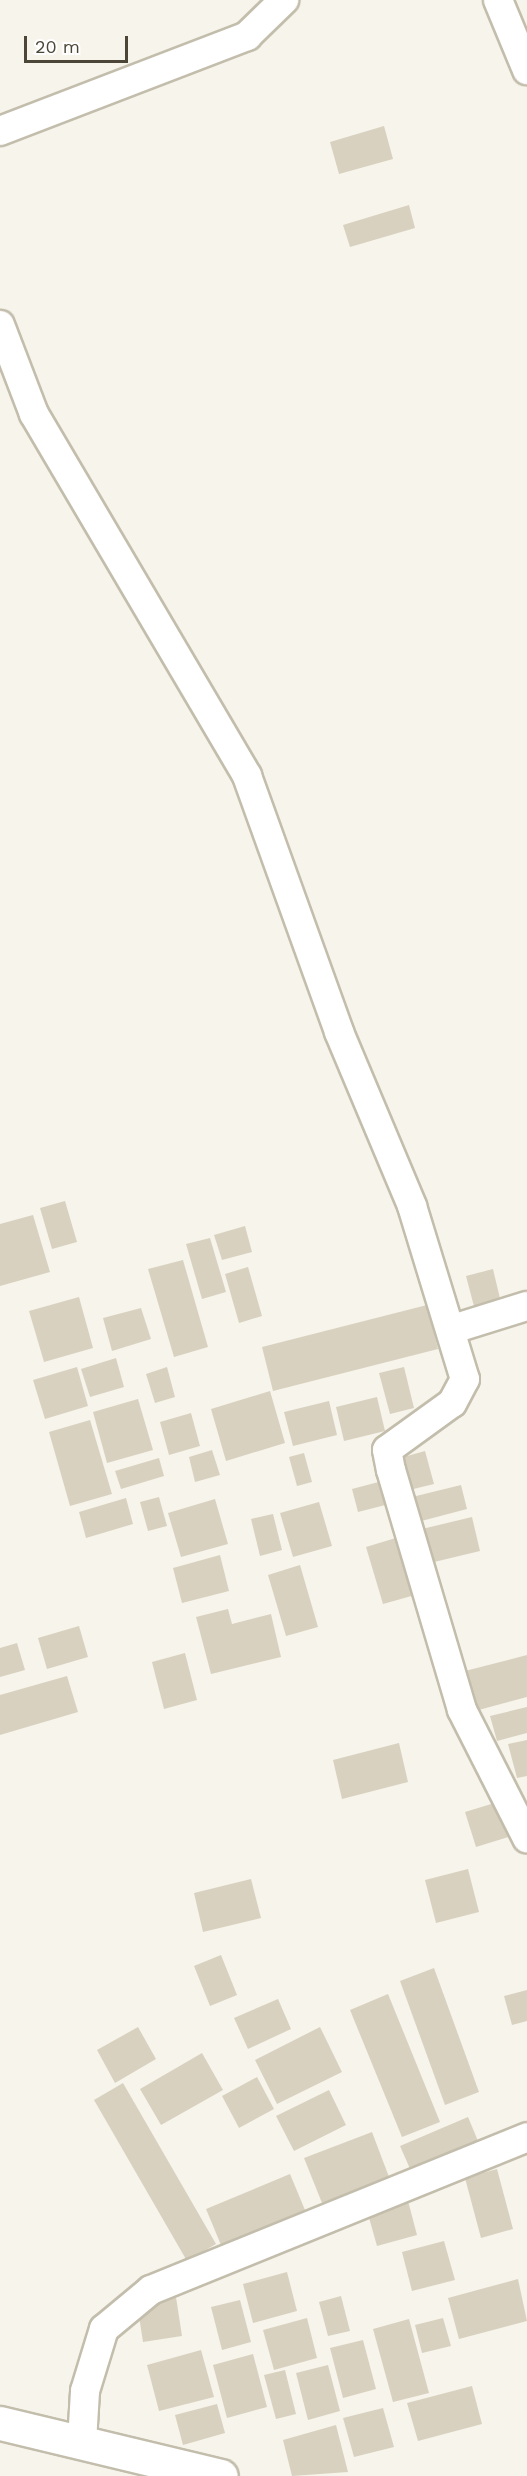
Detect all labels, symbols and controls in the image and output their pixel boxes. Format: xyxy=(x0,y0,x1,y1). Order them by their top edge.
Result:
scale bar xyxy=(27,24,130,62)
text: 20 m xyxy=(35,36,80,57)

